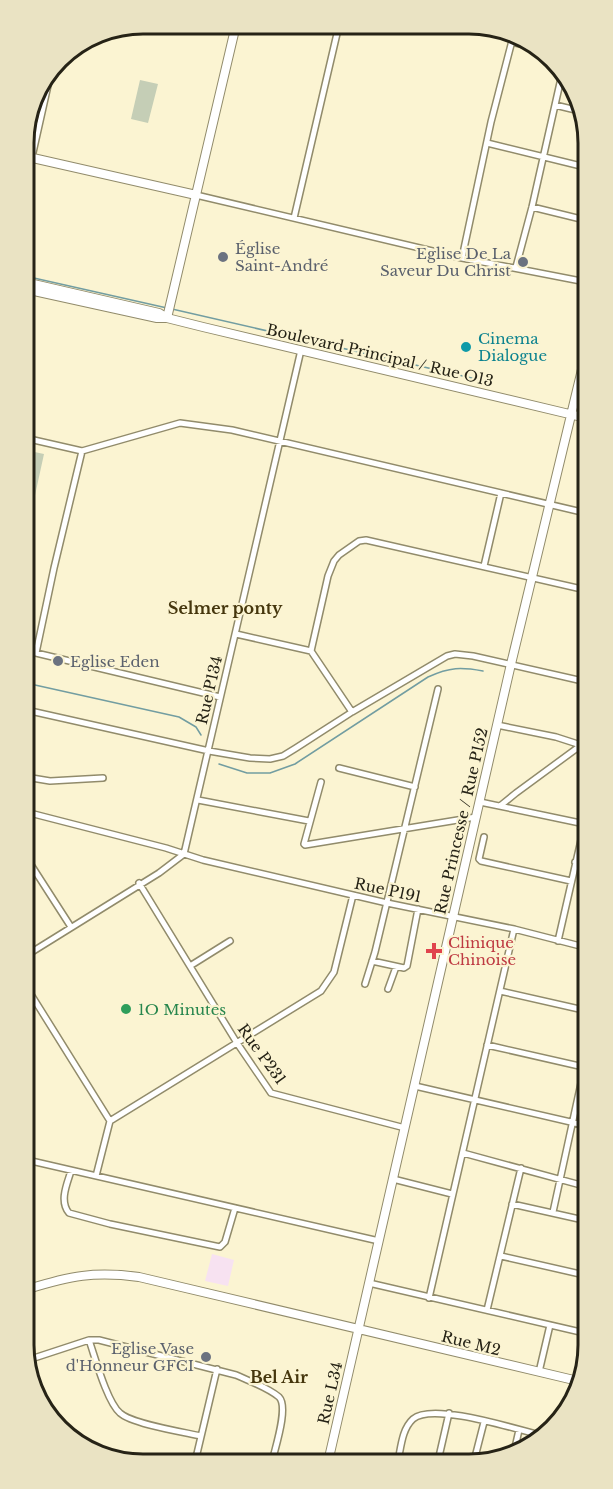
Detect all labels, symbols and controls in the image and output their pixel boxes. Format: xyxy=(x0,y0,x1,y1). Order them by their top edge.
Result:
place label: Église Saint-André xyxy=(235,239,328,275)
place label: Eglise De La Saveur Du Christ xyxy=(380,244,512,280)
marker: Église Saint-André xyxy=(216,250,230,264)
marker: Eglise De La Saveur Du Christ xyxy=(516,255,530,269)
street label: Boulevard Principal / Rue O13 xyxy=(265,320,495,390)
place label: Cinema Dialogue xyxy=(478,329,547,365)
marker: Cinema Dialogue xyxy=(459,340,473,354)
district label: Selmer ponty xyxy=(168,598,283,618)
place label: Eglise Eden xyxy=(70,652,160,671)
marker: Eglise Eden xyxy=(51,654,65,668)
street label: Rue P134 xyxy=(192,654,226,726)
street label: Rue Princesse / Rue P152 xyxy=(430,726,492,916)
street label: Rue P191 xyxy=(353,874,423,906)
place label: Clinique Chinoise xyxy=(448,933,516,969)
marker: Clinique Chinoise xyxy=(425,942,443,960)
place label: 1O Minutes xyxy=(138,1000,226,1019)
marker: 1O Minutes xyxy=(119,1002,133,1016)
street label: Rue P231 xyxy=(234,1020,290,1088)
street label: Rue M2 xyxy=(439,1326,503,1360)
place label: Eglise Vase d'Honneur GFCI xyxy=(66,1339,194,1375)
marker: Eglise Vase d'Honneur GFCI xyxy=(199,1350,213,1364)
street label: Rue L34 xyxy=(314,1360,346,1426)
district label: Bel Air xyxy=(250,1367,308,1387)

